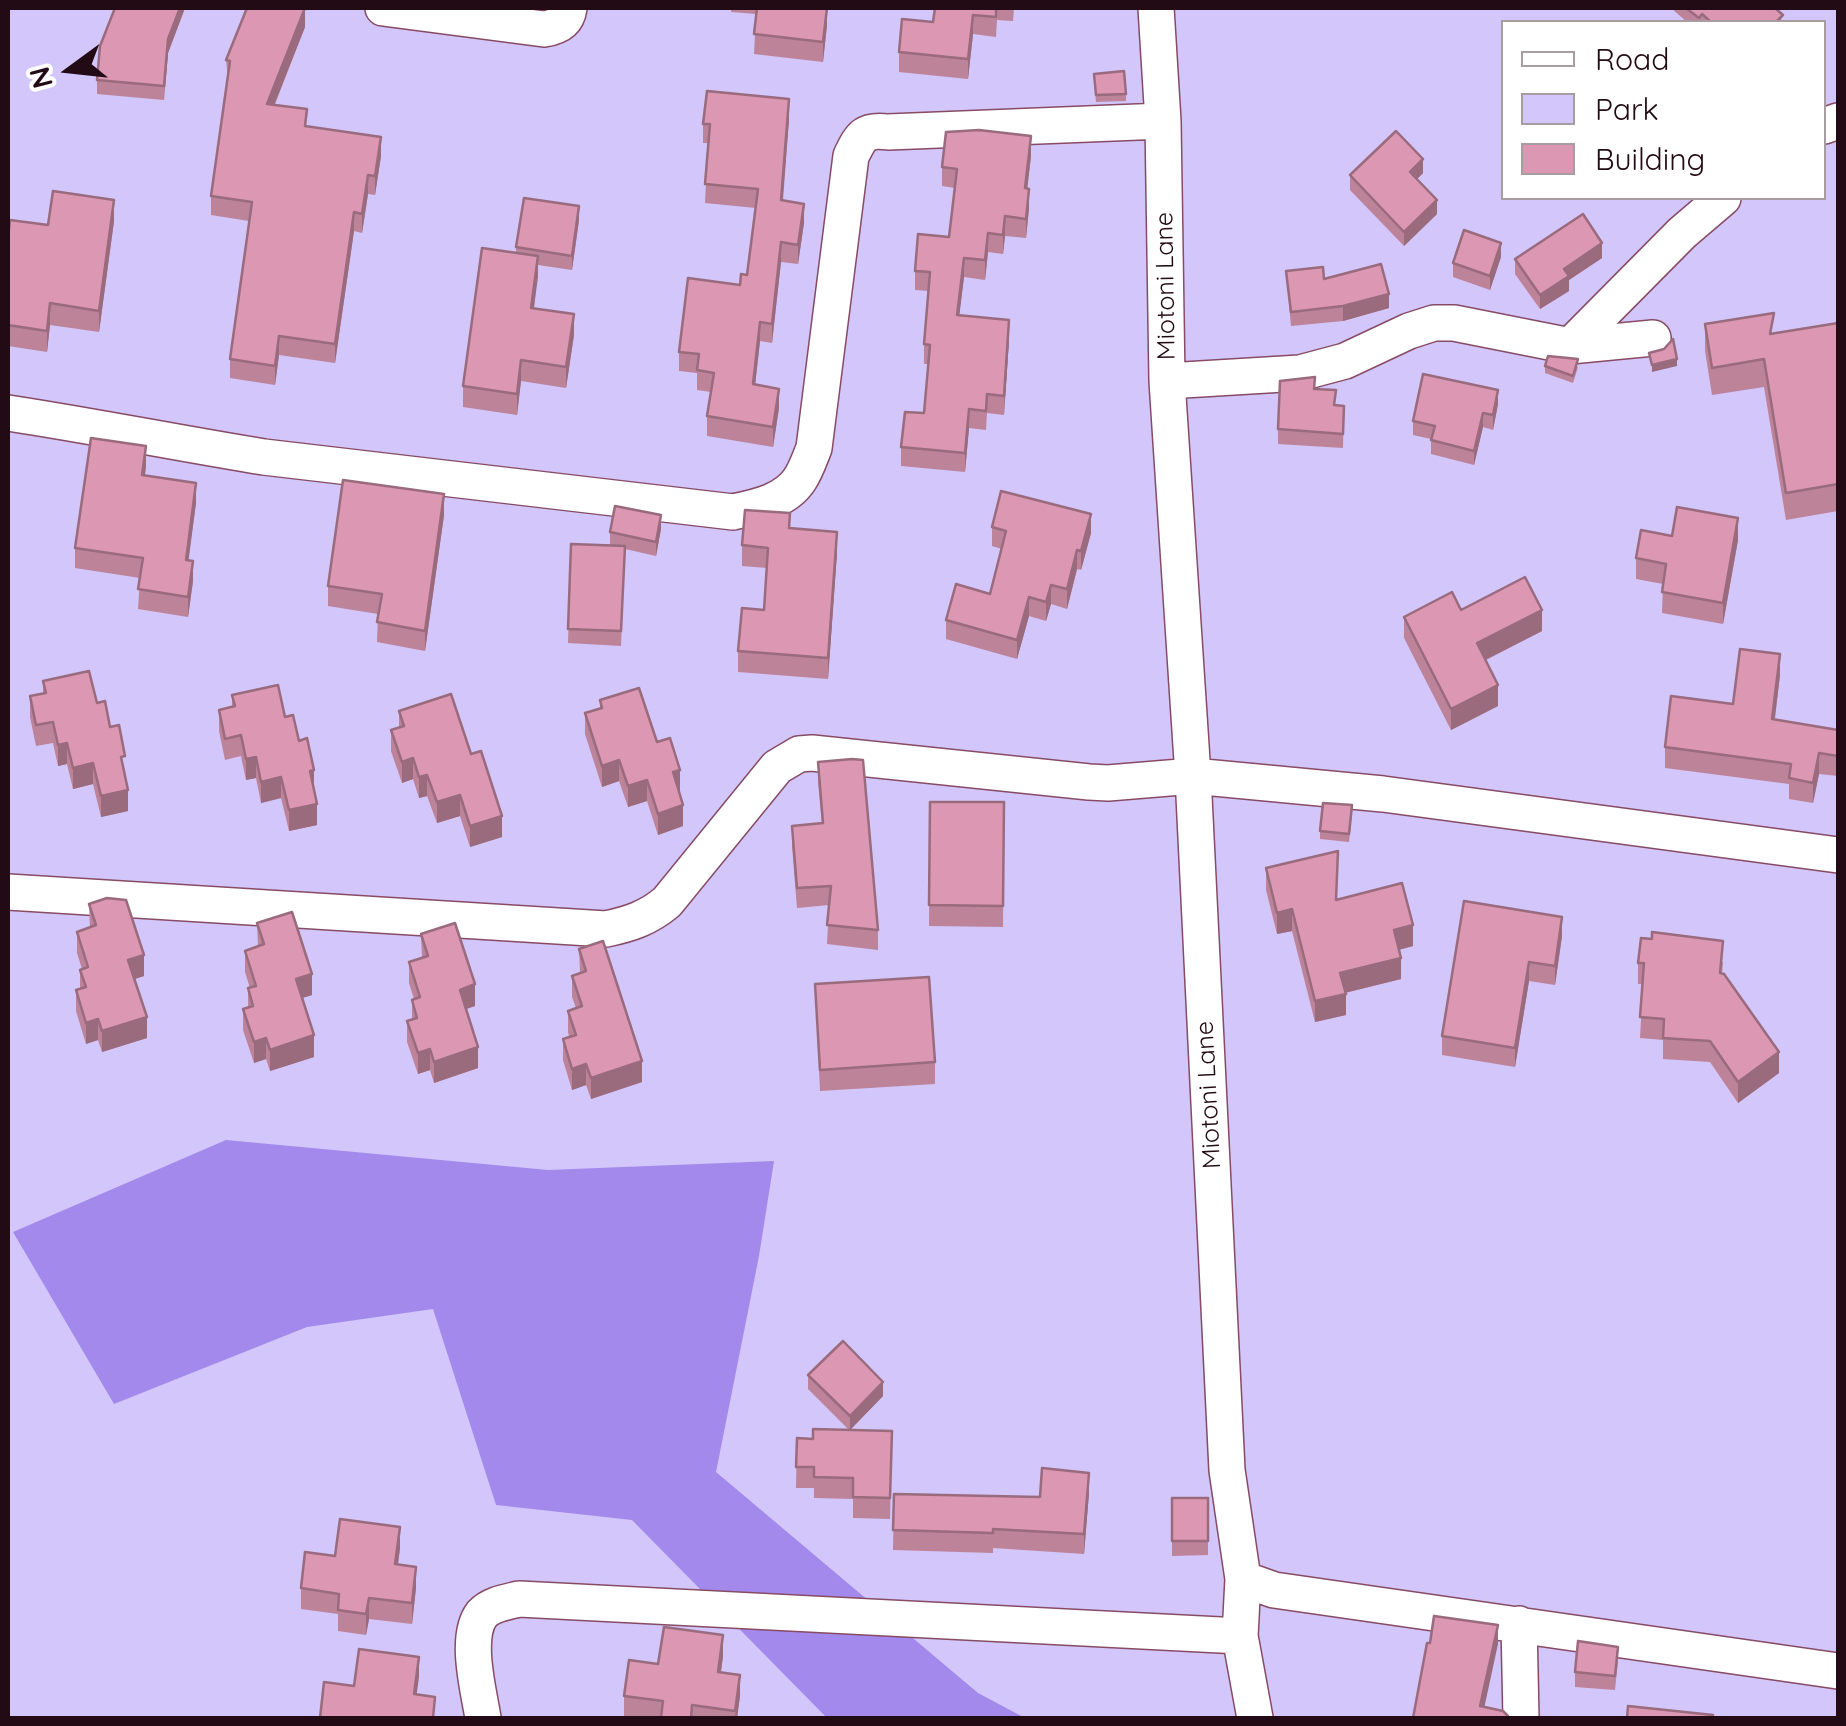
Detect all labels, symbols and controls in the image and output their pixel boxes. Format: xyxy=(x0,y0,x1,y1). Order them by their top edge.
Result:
north arrow xyxy=(20,20,120,120)
legend xyxy=(1501,20,1826,200)
text: Road xyxy=(1595,40,1669,78)
text: N xyxy=(21,63,60,92)
text: Park xyxy=(1595,90,1659,128)
text: Building xyxy=(1595,140,1705,178)
street label: Miotoni Lane xyxy=(1150,212,1182,360)
street label: Miotoni Lane xyxy=(1190,1020,1228,1170)

